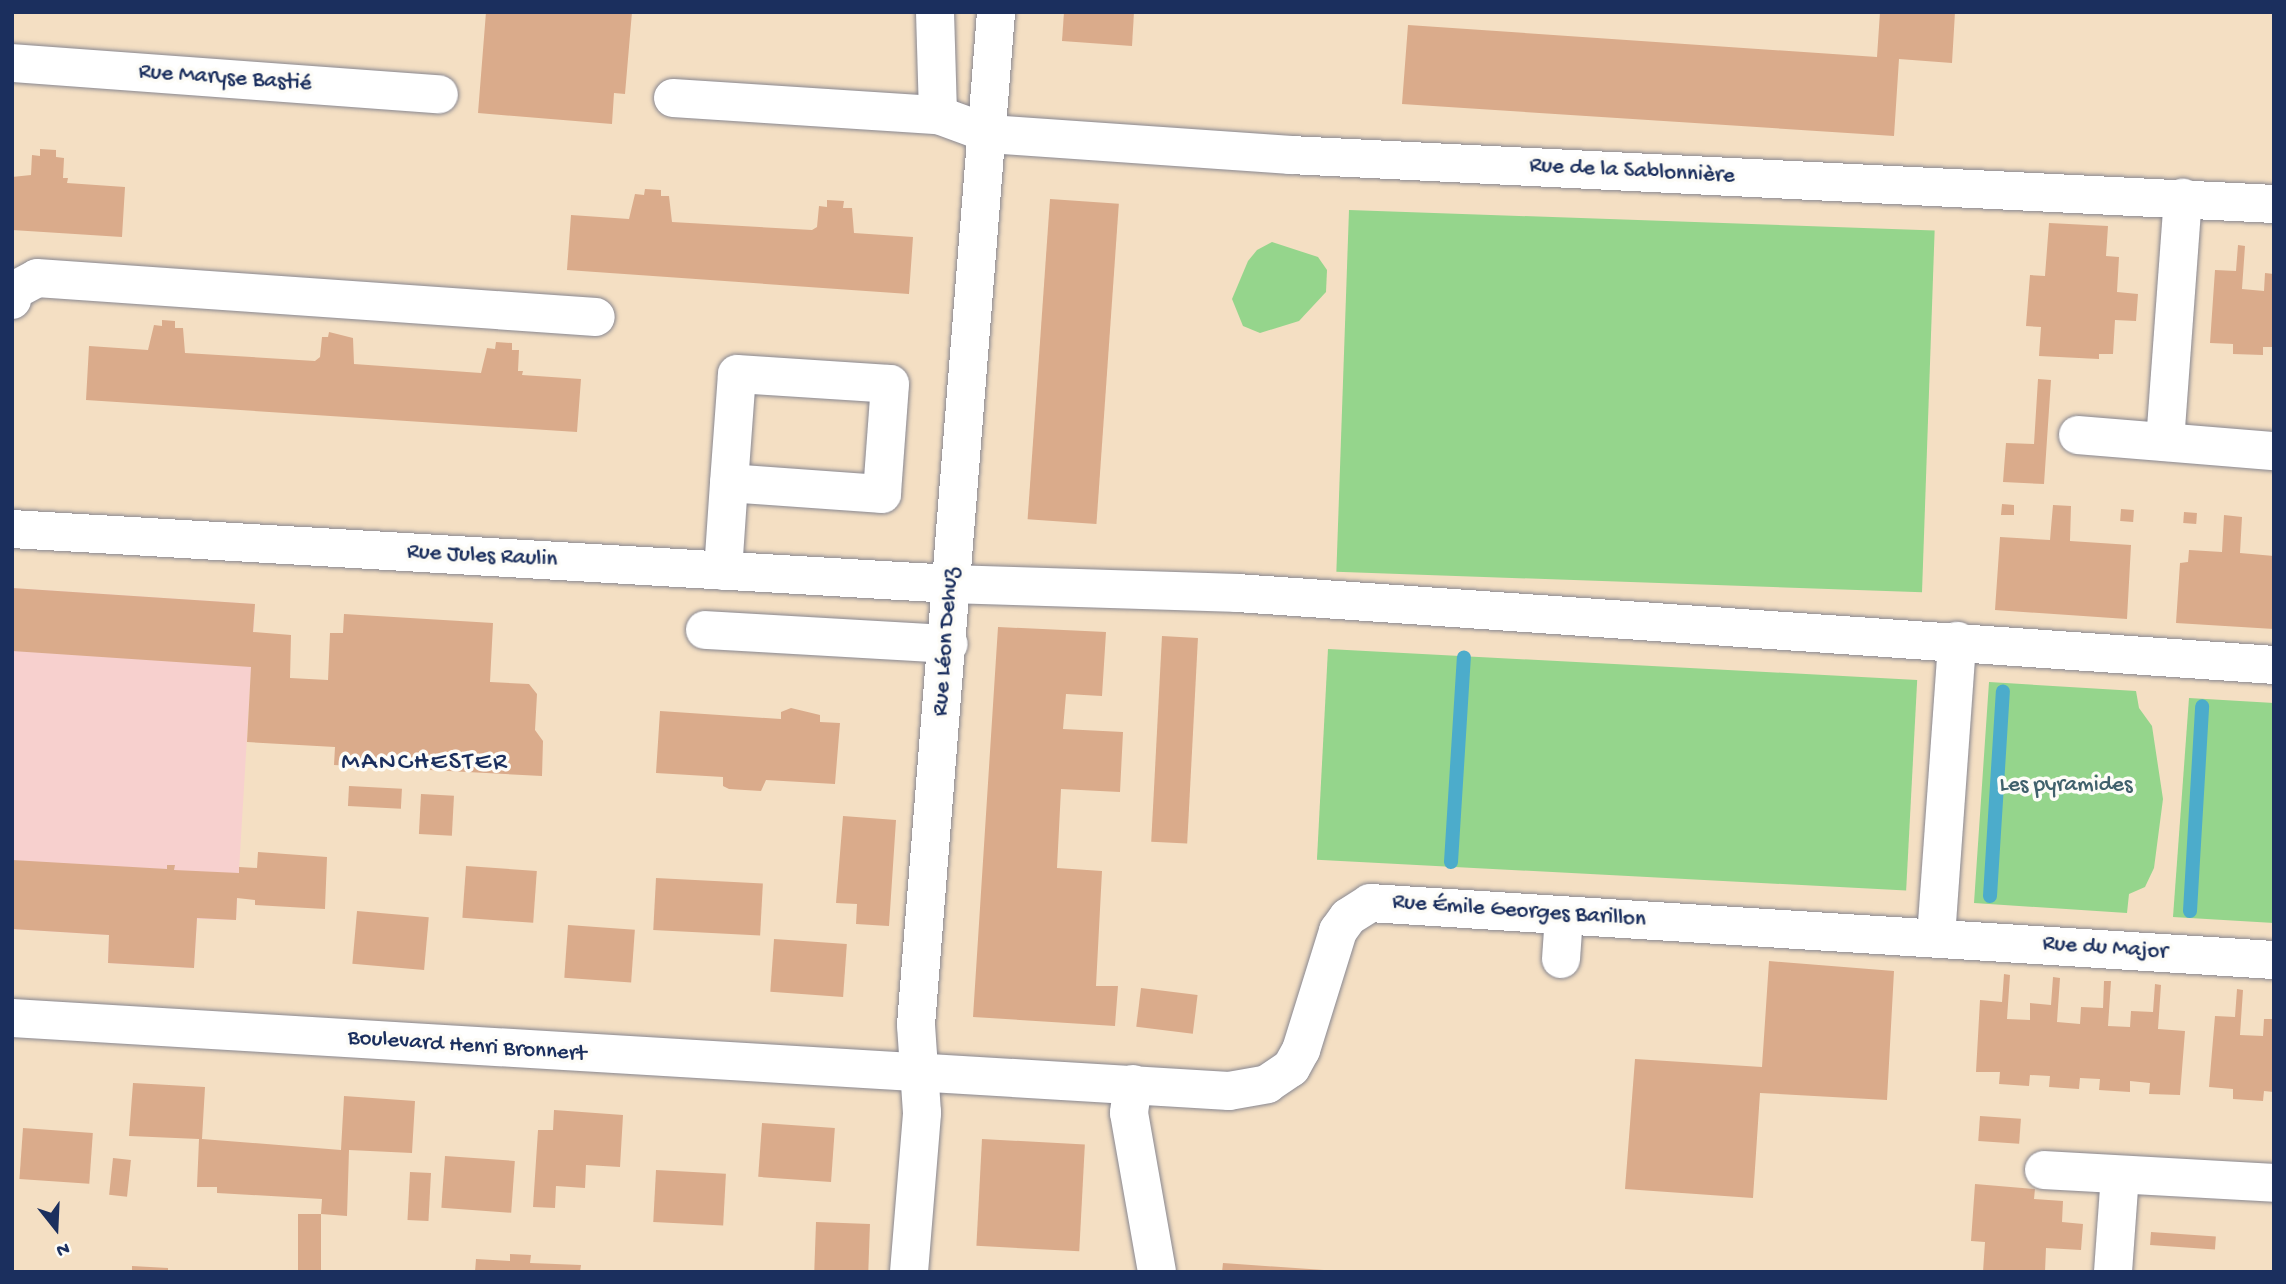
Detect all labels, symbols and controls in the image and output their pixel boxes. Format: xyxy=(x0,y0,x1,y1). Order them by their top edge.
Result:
street label: Rue Maryse Bastié xyxy=(138,59,312,99)
street label: Rue de la Sablonnière xyxy=(1529,153,1735,191)
street label: Rue Jules Raulin xyxy=(406,539,558,575)
street label: Rue Léon Dehuz xyxy=(928,567,966,717)
district label: MANCHESTER xyxy=(343,748,507,780)
park label: Les pyramides xyxy=(2000,772,2132,800)
street label: Rue Émile Georges Barillon xyxy=(1391,889,1647,935)
street label: Rue du Major xyxy=(2042,931,2168,967)
street label: Boulevard Henri Bronnert xyxy=(347,1025,587,1069)
north arrow xyxy=(21,1193,91,1263)
text: N xyxy=(53,1236,72,1261)

